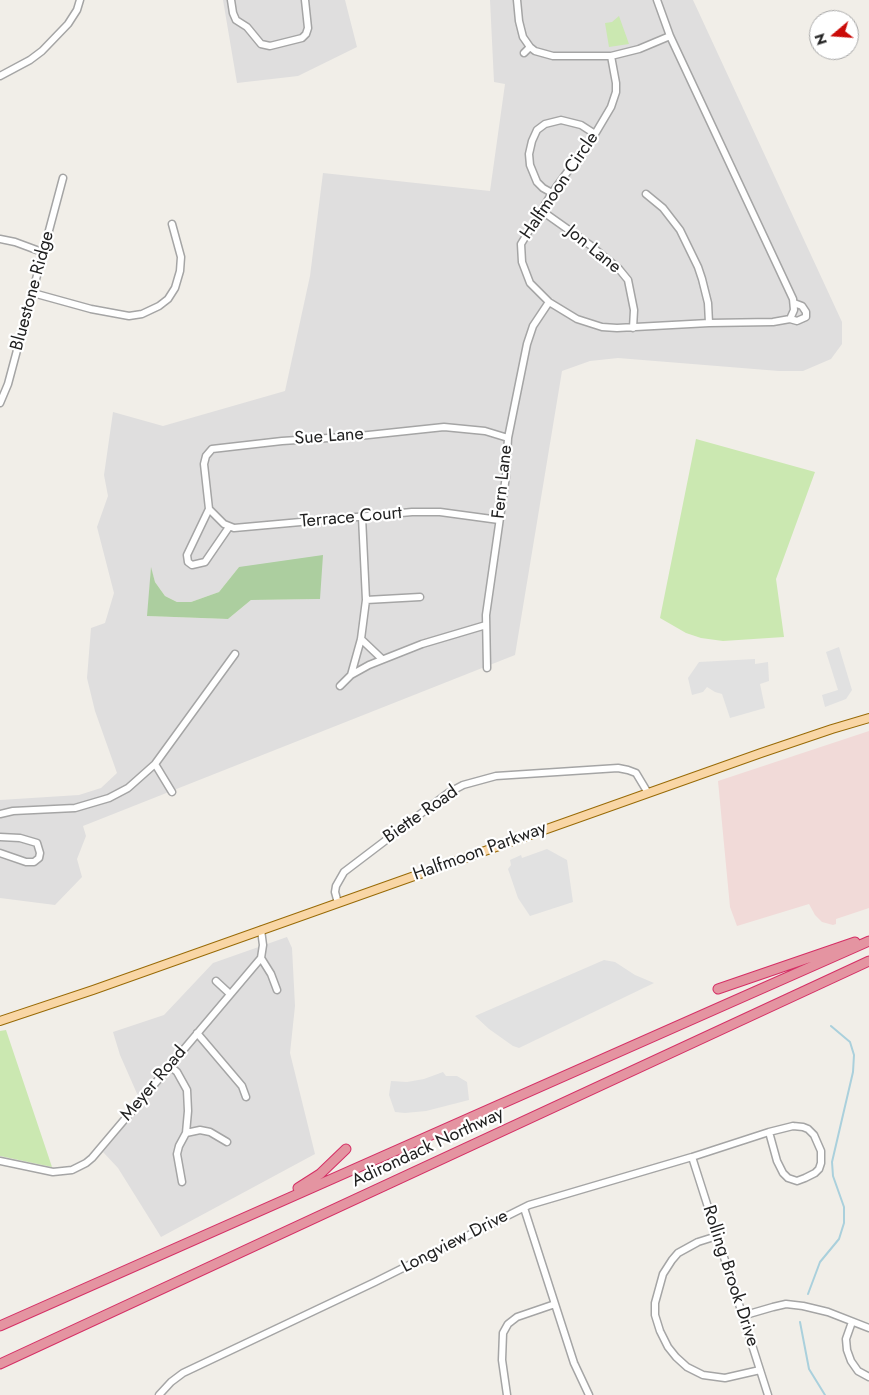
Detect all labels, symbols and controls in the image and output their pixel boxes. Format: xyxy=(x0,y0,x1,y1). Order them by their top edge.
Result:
north arrow xyxy=(809,10,859,60)
text: N xyxy=(809,31,832,48)
street label: Halfmoon Circle xyxy=(516,128,604,244)
street label: Jon Lane xyxy=(561,221,625,279)
street label: Bluestone Ridge xyxy=(7,229,59,353)
street label: Sue Lane xyxy=(294,424,364,450)
street label: Fern Lane xyxy=(488,444,518,520)
street label: Terrace Court xyxy=(299,503,403,533)
street label: Biette Road xyxy=(380,781,462,849)
street label: Halfmoon Parkway xyxy=(410,818,550,886)
street label: Meyer Road xyxy=(117,1042,191,1126)
street label: Adirondack Northway xyxy=(349,1103,507,1193)
street label: Rolling Brook Drive xyxy=(697,1203,763,1349)
street label: Longview Drive xyxy=(398,1206,512,1278)

